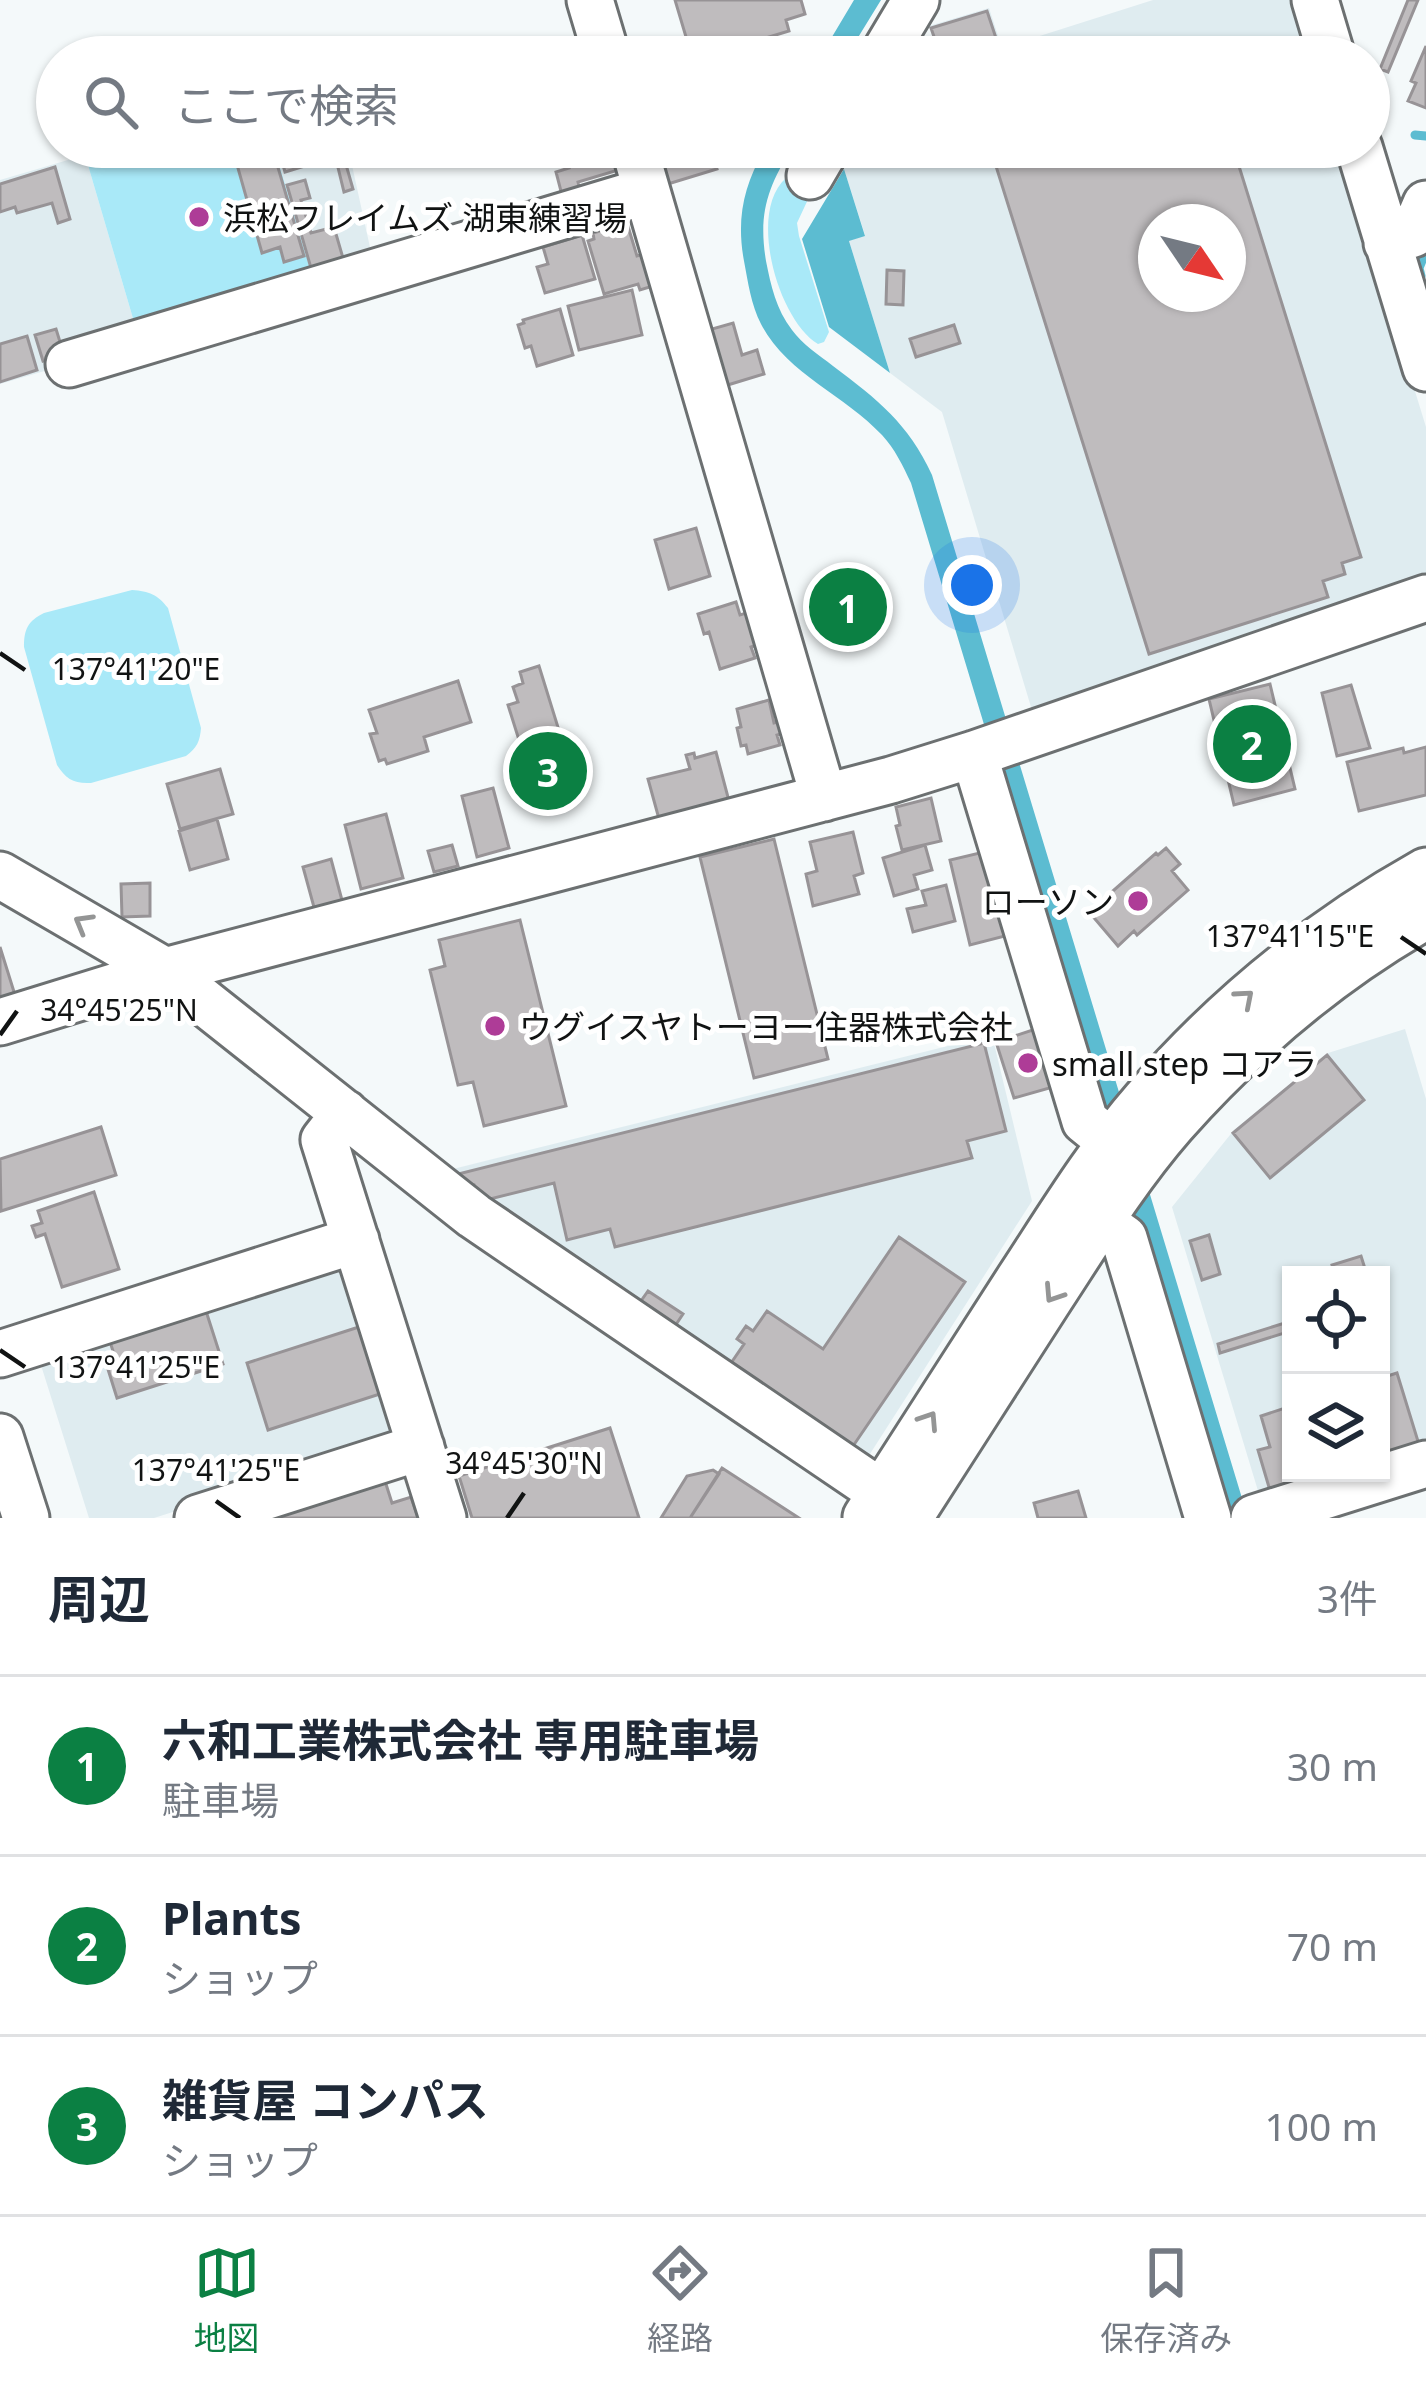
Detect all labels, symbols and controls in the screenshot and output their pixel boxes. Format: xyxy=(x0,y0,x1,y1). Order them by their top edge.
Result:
search box xyxy=(36,36,1390,168)
icon: search xyxy=(78,69,144,135)
text: ここで検索 xyxy=(174,74,399,135)
place label: 浜松フレイムズ 湖東練習場 xyxy=(223,195,627,240)
marker: 浜松フレイムズ 湖東練習場 xyxy=(186,204,212,230)
north arrow xyxy=(1138,204,1246,312)
your location xyxy=(942,555,1002,615)
pin: 1 xyxy=(809,562,887,652)
text: 137°41'20"E xyxy=(52,648,220,689)
pin: 2 xyxy=(1213,699,1291,789)
pin: 3 xyxy=(509,726,587,816)
place label: ローソン xyxy=(982,879,1114,924)
marker: ローソン xyxy=(1125,888,1151,914)
one-way arrow xyxy=(74,914,96,937)
text: 137°41'15"E xyxy=(1206,915,1374,956)
text: 34°45'25"N xyxy=(40,989,198,1030)
one-way arrow xyxy=(1231,991,1252,1012)
place label: ウグイスヤトーヨー住器株式会社 xyxy=(519,1004,1013,1049)
marker: ウグイスヤトーヨー住器株式会社 xyxy=(482,1013,508,1039)
place label: small step コアラ xyxy=(1052,1041,1317,1086)
marker: small step コアラ xyxy=(1015,1050,1041,1076)
map controls xyxy=(1282,1266,1390,1482)
button: locate xyxy=(1282,1266,1390,1374)
one-way arrow xyxy=(1045,1280,1067,1302)
text: 137°41'25"E xyxy=(52,1346,220,1387)
button: layers xyxy=(1282,1374,1390,1482)
one-way arrow xyxy=(914,1411,936,1433)
text: 34°45'30"N xyxy=(445,1442,603,1483)
text: 137°41'25"E xyxy=(132,1449,300,1490)
text: 周辺 xyxy=(48,1563,150,1633)
text: 3件 xyxy=(1317,1571,1378,1624)
text: 六和工業株式会社 専用駐車場 xyxy=(162,1709,759,1770)
text: 1 xyxy=(76,1739,98,1792)
text: 30 m xyxy=(1287,1739,1378,1792)
text: 駐車場 xyxy=(162,1773,279,1826)
text: Plants xyxy=(162,1887,302,1948)
text: 2 xyxy=(76,1919,98,1972)
text: 70 m xyxy=(1287,1919,1378,1972)
text: ショップ xyxy=(162,1951,318,2004)
text: 雑貨屋 コンパス xyxy=(162,2069,489,2130)
text: 3 xyxy=(76,2099,98,2152)
text: 100 m xyxy=(1264,2099,1378,2152)
text: ショップ xyxy=(162,2133,318,2186)
tab: 地図 xyxy=(194,2240,260,2360)
tab: 経路 xyxy=(647,2240,713,2360)
tab: 保存済み xyxy=(1100,2240,1232,2360)

